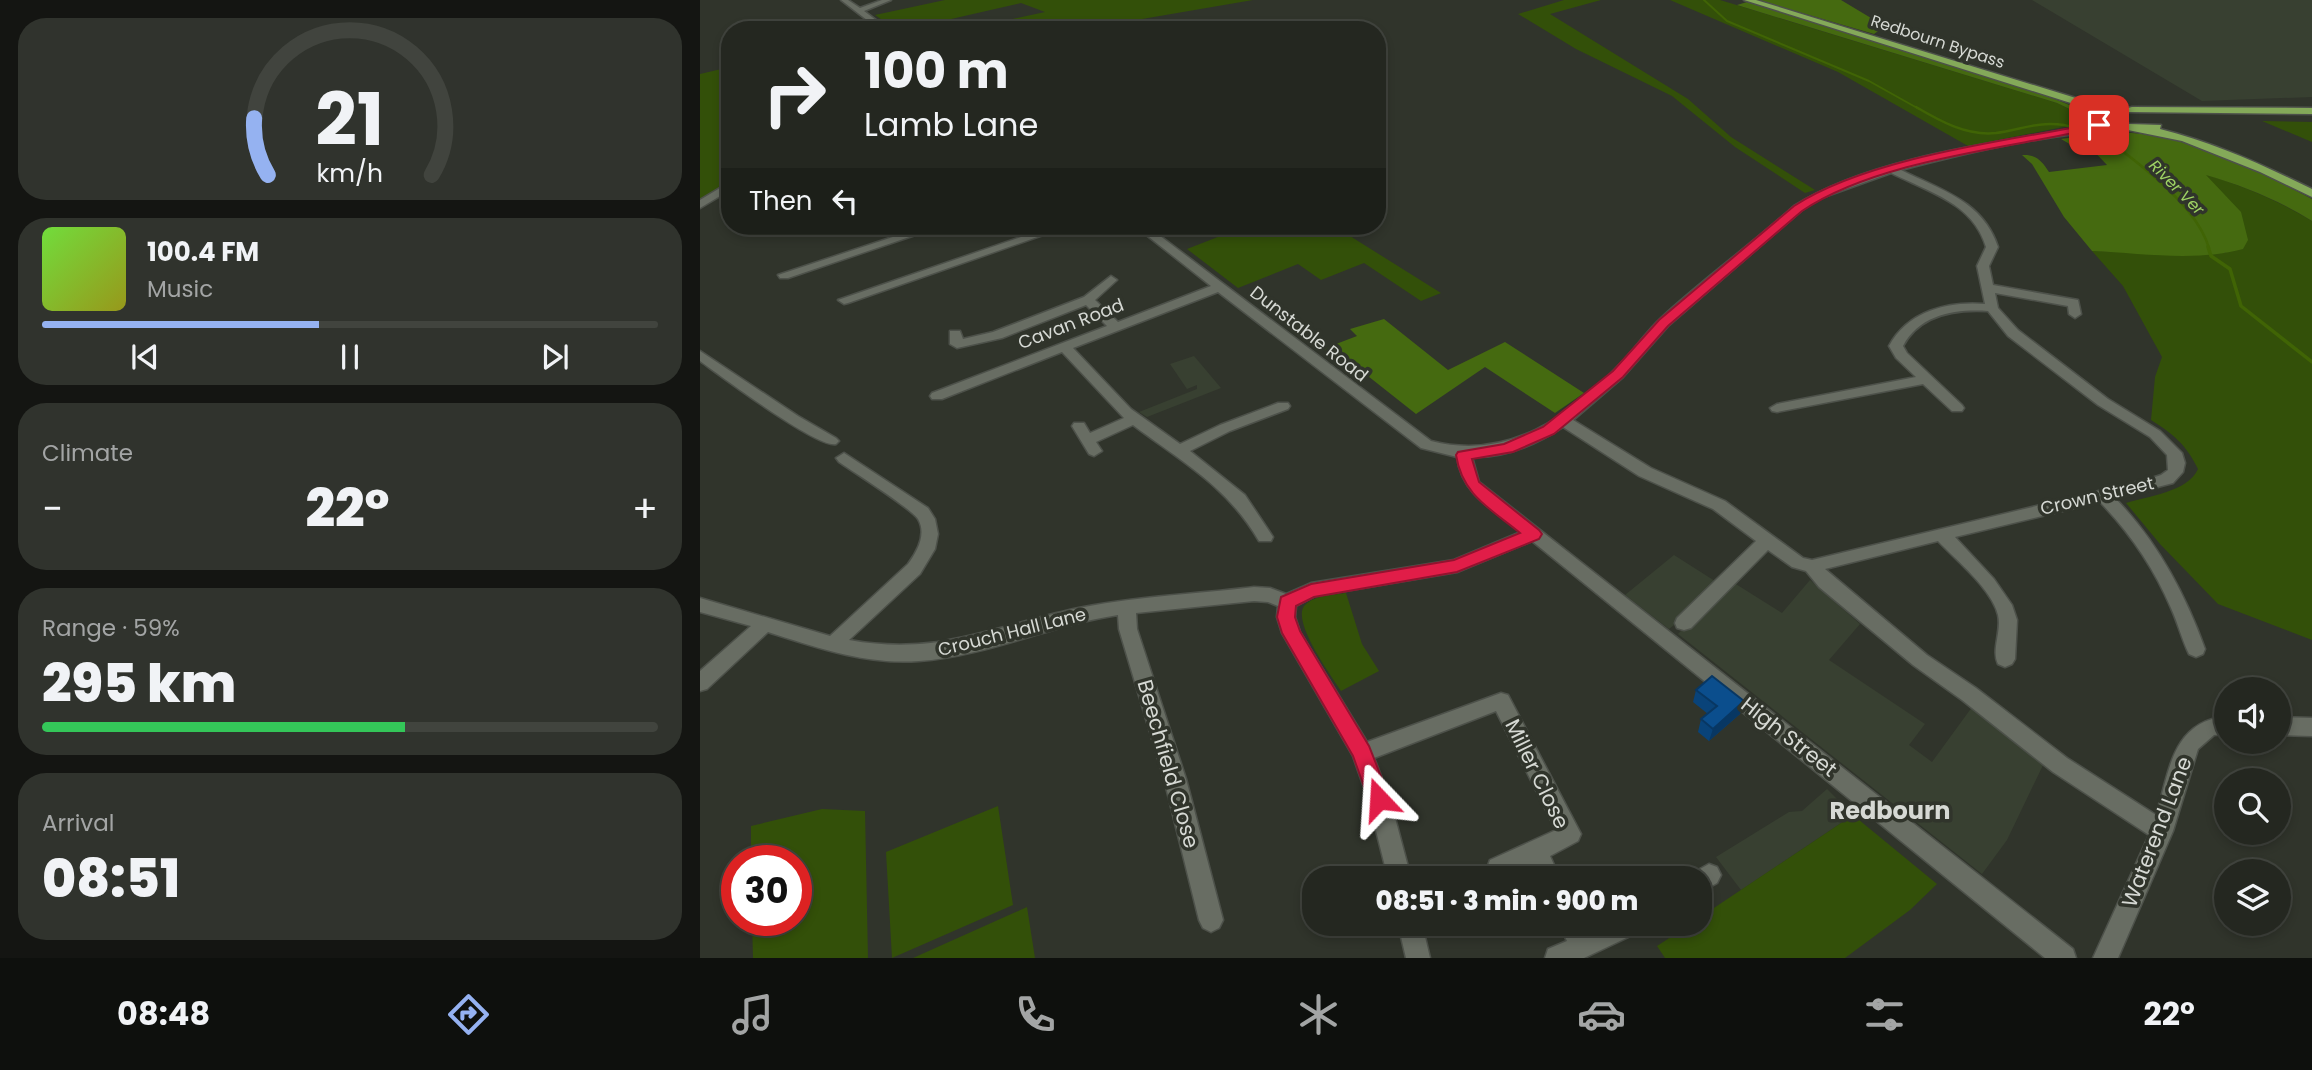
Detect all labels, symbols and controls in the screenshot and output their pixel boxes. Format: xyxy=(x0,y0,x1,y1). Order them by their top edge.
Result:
street label: Redbourn Bypass xyxy=(1868,9,2008,74)
text: 100 m xyxy=(864,37,1009,105)
icon: right xyxy=(749,49,840,140)
text: 21 xyxy=(316,69,384,170)
pin xyxy=(2069,95,2129,155)
text: Lamb Lane xyxy=(864,102,1038,147)
icon: arrive xyxy=(2080,106,2118,144)
water label: River Ver xyxy=(2144,154,2210,221)
text: km/h xyxy=(317,156,383,191)
icon: left xyxy=(826,182,864,220)
text: Then xyxy=(749,183,812,219)
text: 100.4 FM xyxy=(147,234,259,270)
text: Music xyxy=(147,273,213,305)
street label: Dunstable Road xyxy=(1245,280,1373,388)
street label: Cavan Road xyxy=(1014,292,1127,355)
icon: previous xyxy=(126,338,164,376)
icon: pause xyxy=(331,338,369,376)
icon: next xyxy=(536,338,574,376)
text: Climate xyxy=(42,437,133,469)
street label: Crown Street xyxy=(2038,470,2156,521)
text: 22° xyxy=(305,472,390,545)
text: − xyxy=(42,482,63,535)
text: + xyxy=(632,482,658,535)
street label: Crouch Hall Lane xyxy=(935,601,1089,662)
text: Range · 59% xyxy=(42,612,180,644)
text: 295 km xyxy=(42,647,236,720)
street label: Beechfield Close xyxy=(1131,676,1206,851)
map controls xyxy=(2214,677,2291,936)
button: sound xyxy=(2214,677,2291,754)
street label: High Street xyxy=(1735,690,1843,783)
street label: Miller Close xyxy=(1498,714,1577,834)
street label: Waterend Lane xyxy=(2114,752,2199,911)
position arrow xyxy=(1342,762,1416,836)
button: search xyxy=(2214,768,2291,845)
district label: Redbourn xyxy=(1830,794,1950,827)
text: Arrival xyxy=(42,807,114,839)
text: 08:51 xyxy=(42,842,180,915)
speed limit sign: 30 xyxy=(721,845,812,936)
button: layers xyxy=(2214,859,2291,936)
text: 08:51 · 3 min · 900 m xyxy=(1376,883,1638,919)
icon: directions xyxy=(444,990,493,1039)
icon: music xyxy=(728,990,777,1039)
icon: phone xyxy=(1011,990,1060,1039)
icon: climate xyxy=(1294,990,1343,1039)
icon: car xyxy=(1577,990,1626,1039)
icon: filters xyxy=(1860,990,1909,1039)
text: 08:48 xyxy=(117,991,210,1036)
text: 22° xyxy=(2144,991,2195,1036)

